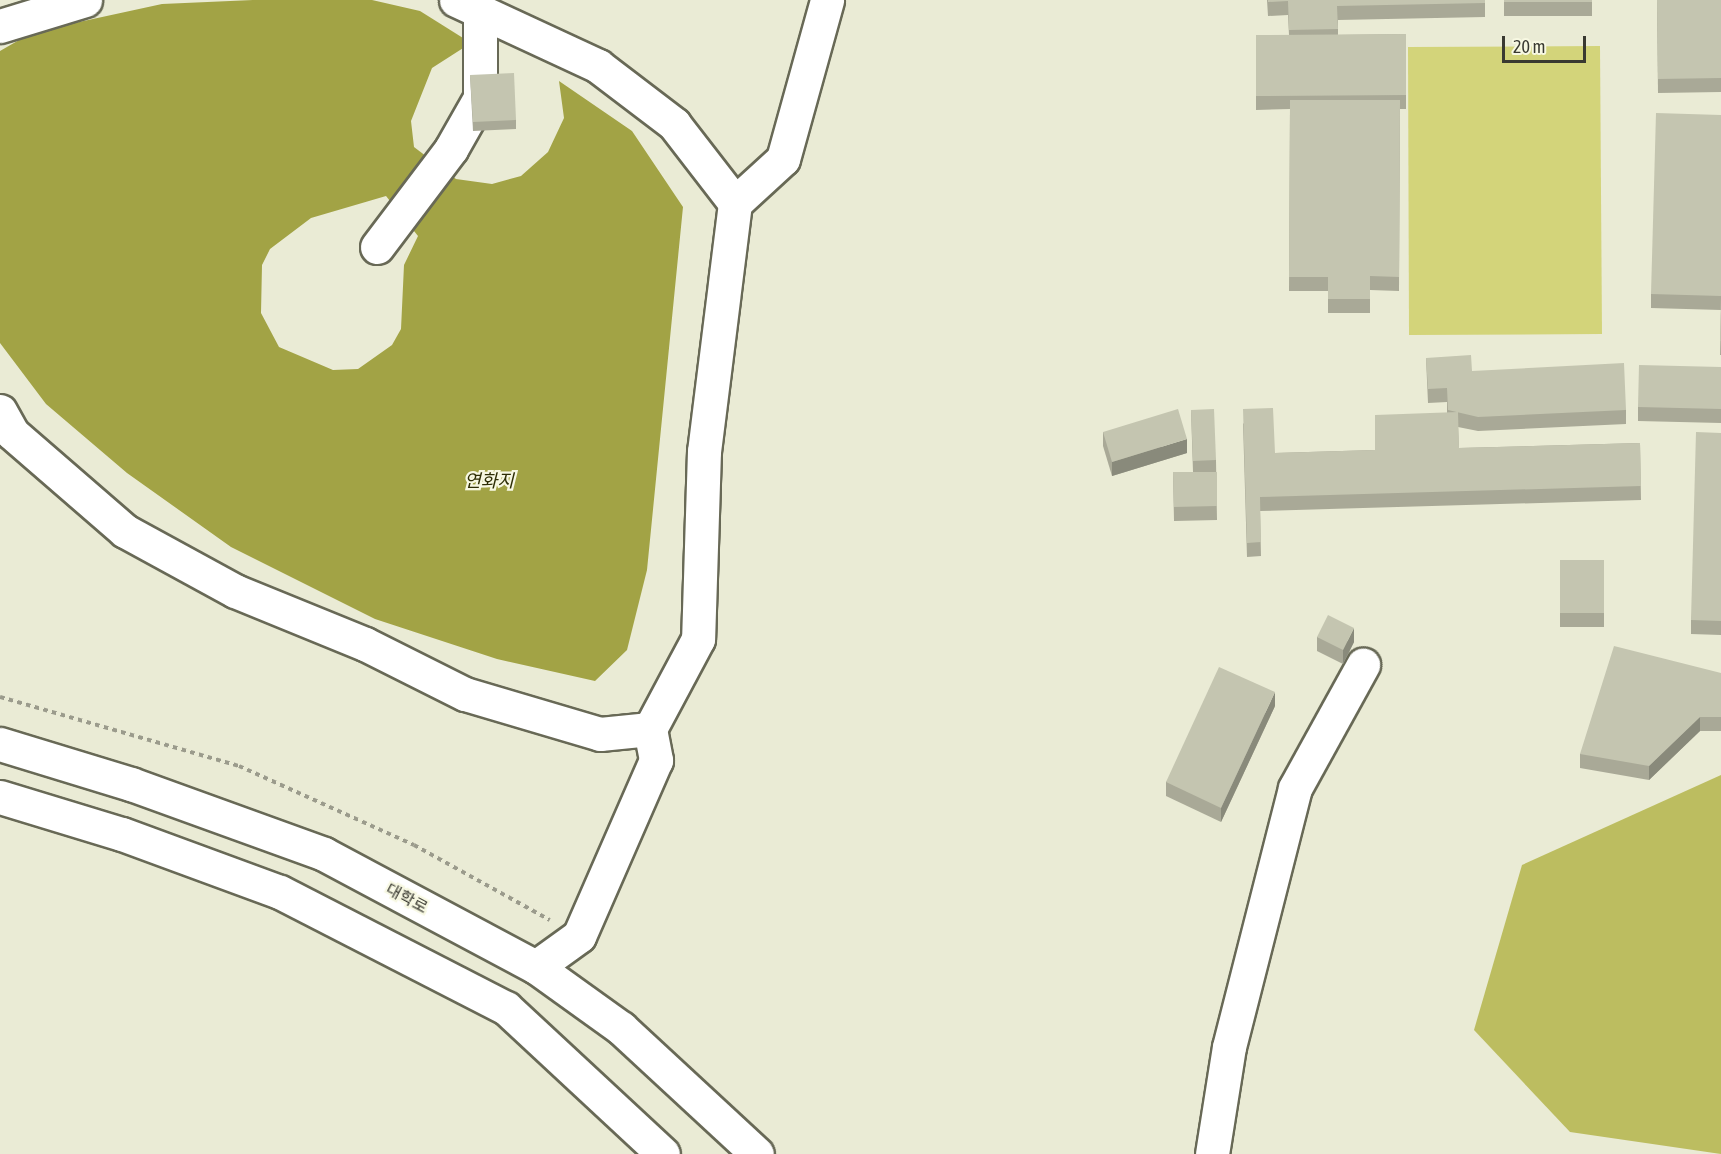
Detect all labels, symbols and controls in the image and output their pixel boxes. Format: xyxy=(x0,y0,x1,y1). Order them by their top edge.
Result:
scale bar xyxy=(1505,24,1589,62)
text: 20 m xyxy=(1513,36,1545,57)
water label: 연화지 xyxy=(464,470,514,492)
street label: 대학로 xyxy=(383,879,431,917)

